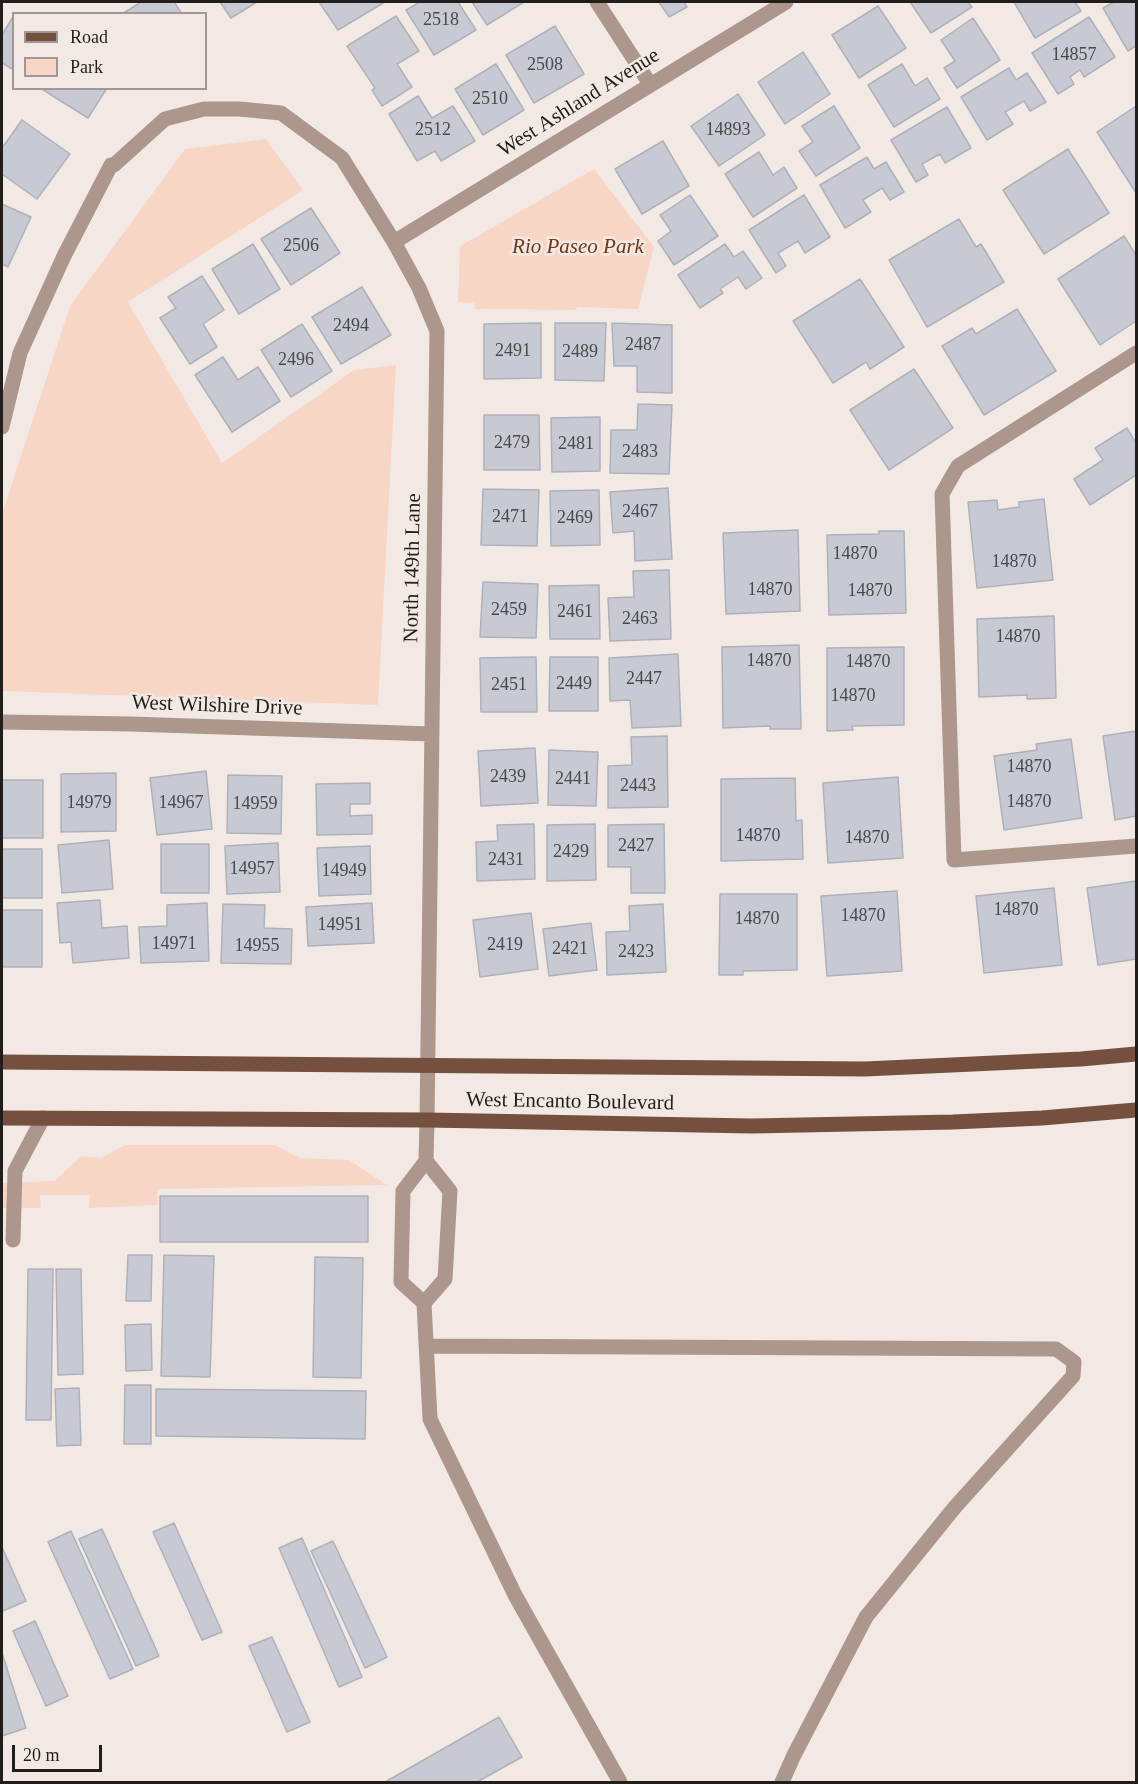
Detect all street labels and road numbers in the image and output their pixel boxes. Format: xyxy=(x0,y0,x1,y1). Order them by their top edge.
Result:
street label: West Ashland Avenue xyxy=(494,43,664,163)
street label: North 149th Lane xyxy=(399,493,427,643)
street label: West Wilshire Drive xyxy=(131,690,303,722)
street label: West Encanto Boulevard xyxy=(466,1088,674,1116)

